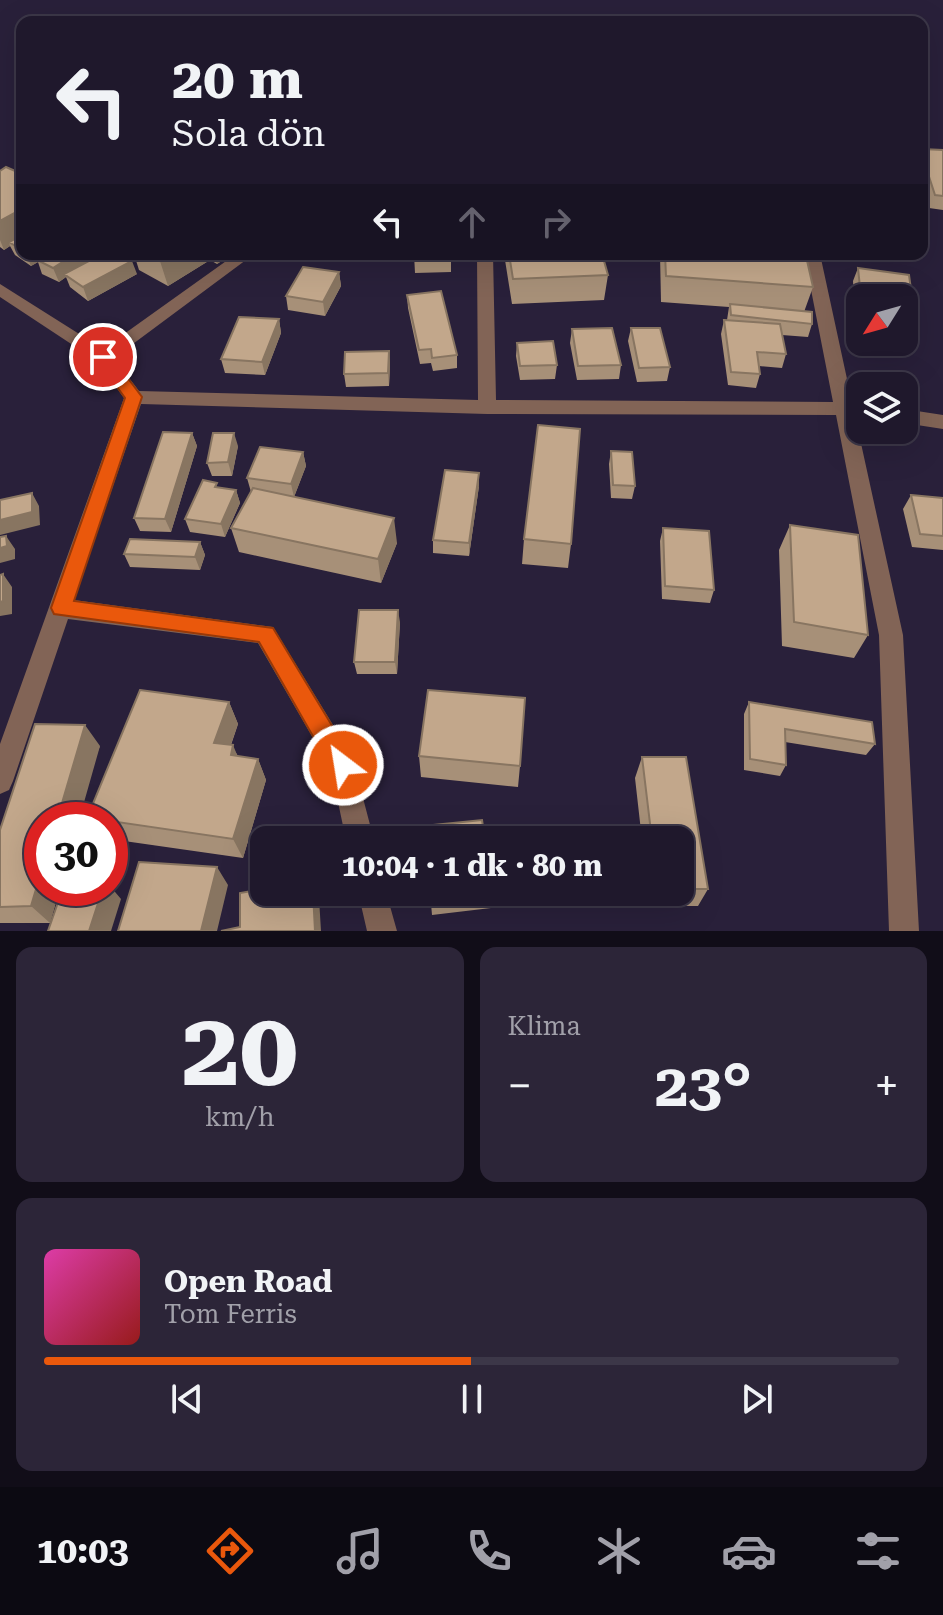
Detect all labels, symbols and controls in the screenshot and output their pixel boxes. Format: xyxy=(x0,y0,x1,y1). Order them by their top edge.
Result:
text: 20 m xyxy=(172,46,303,112)
icon: left xyxy=(40,48,144,152)
text: Sola dön xyxy=(172,113,325,155)
icon: left xyxy=(366,200,410,244)
icon: ahead xyxy=(450,200,494,244)
icon: right xyxy=(534,200,578,244)
north arrow xyxy=(846,284,918,356)
map controls xyxy=(846,284,918,444)
pin xyxy=(69,323,137,391)
icon: arrive xyxy=(81,335,125,379)
button: layers xyxy=(846,372,918,444)
position arrow xyxy=(301,723,385,807)
speed limit sign: 30 xyxy=(24,802,128,906)
text: 10:04 · 1 dk · 80 m xyxy=(342,848,602,883)
text: 20 xyxy=(182,989,298,1110)
text: Klima xyxy=(508,1011,581,1041)
text: 23° xyxy=(655,1050,752,1121)
text: − xyxy=(508,1060,532,1112)
text: + xyxy=(874,1060,899,1112)
text: km/h xyxy=(205,1102,275,1132)
text: Open Road xyxy=(164,1264,332,1299)
text: Tom Ferris xyxy=(164,1299,297,1329)
icon: previous xyxy=(165,1377,209,1421)
icon: pause xyxy=(450,1377,494,1421)
icon: next xyxy=(735,1377,779,1421)
icon: directions xyxy=(202,1523,258,1579)
icon: music xyxy=(332,1523,388,1579)
icon: phone xyxy=(461,1523,517,1579)
icon: climate xyxy=(591,1523,647,1579)
icon: car xyxy=(721,1523,777,1579)
icon: filters xyxy=(850,1523,906,1579)
text: 10:03 xyxy=(37,1530,129,1572)

